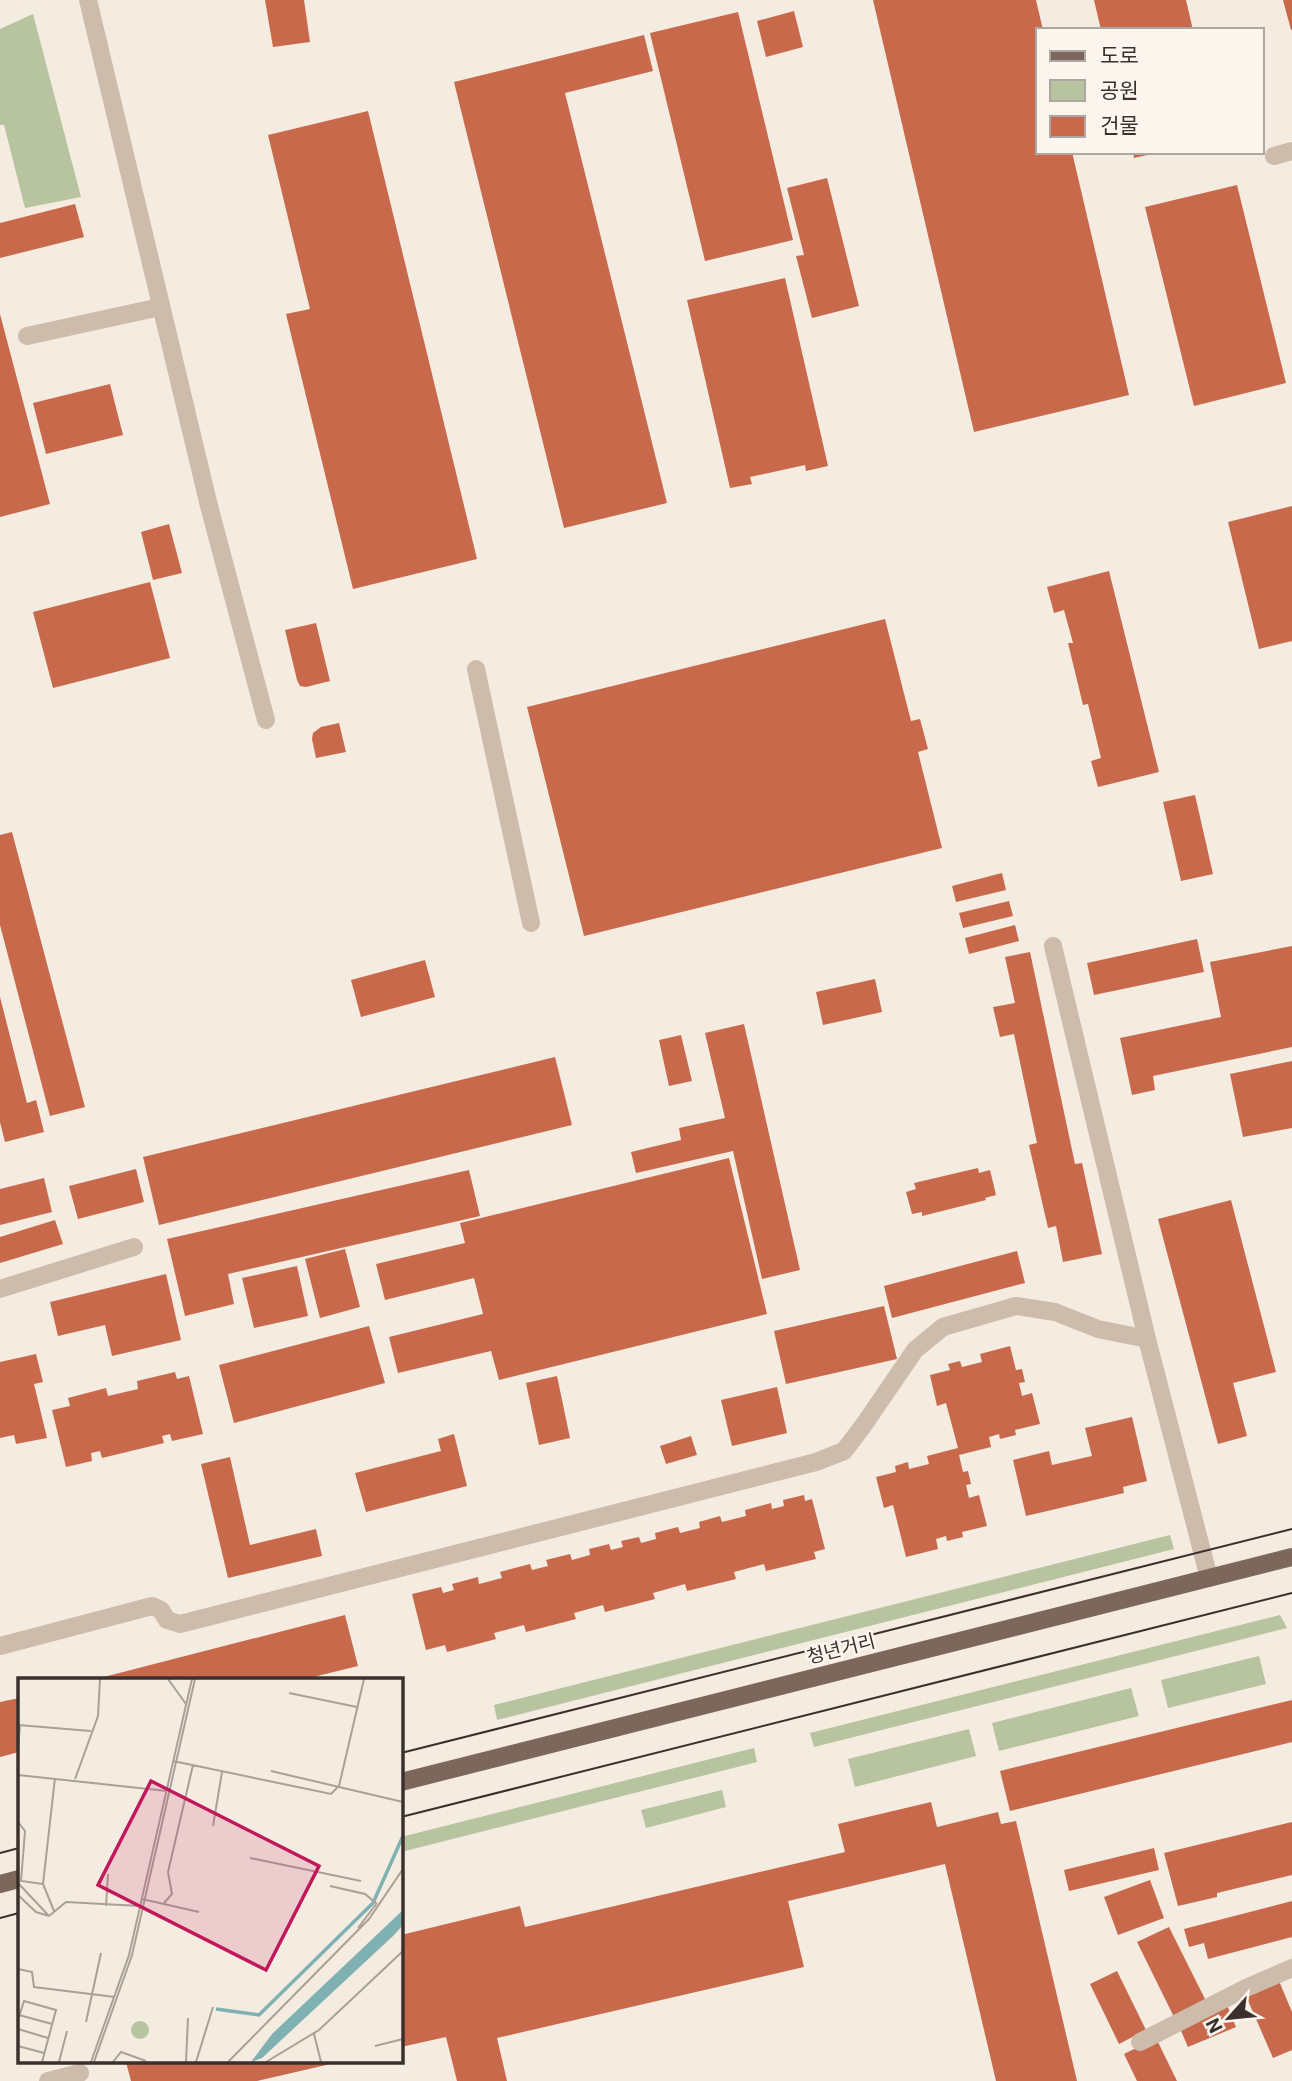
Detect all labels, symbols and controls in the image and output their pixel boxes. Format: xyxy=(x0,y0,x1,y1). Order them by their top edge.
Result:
legend xyxy=(1036,28,1264,154)
text: 도로 xyxy=(1100,44,1139,68)
text: 공원 xyxy=(1100,79,1139,103)
text: 건물 xyxy=(1100,114,1139,138)
street label: 청년거리 xyxy=(804,1629,878,1669)
inset map xyxy=(18,1678,402,2064)
north arrow xyxy=(1194,1983,1264,2053)
text: N xyxy=(1201,2014,1228,2037)

